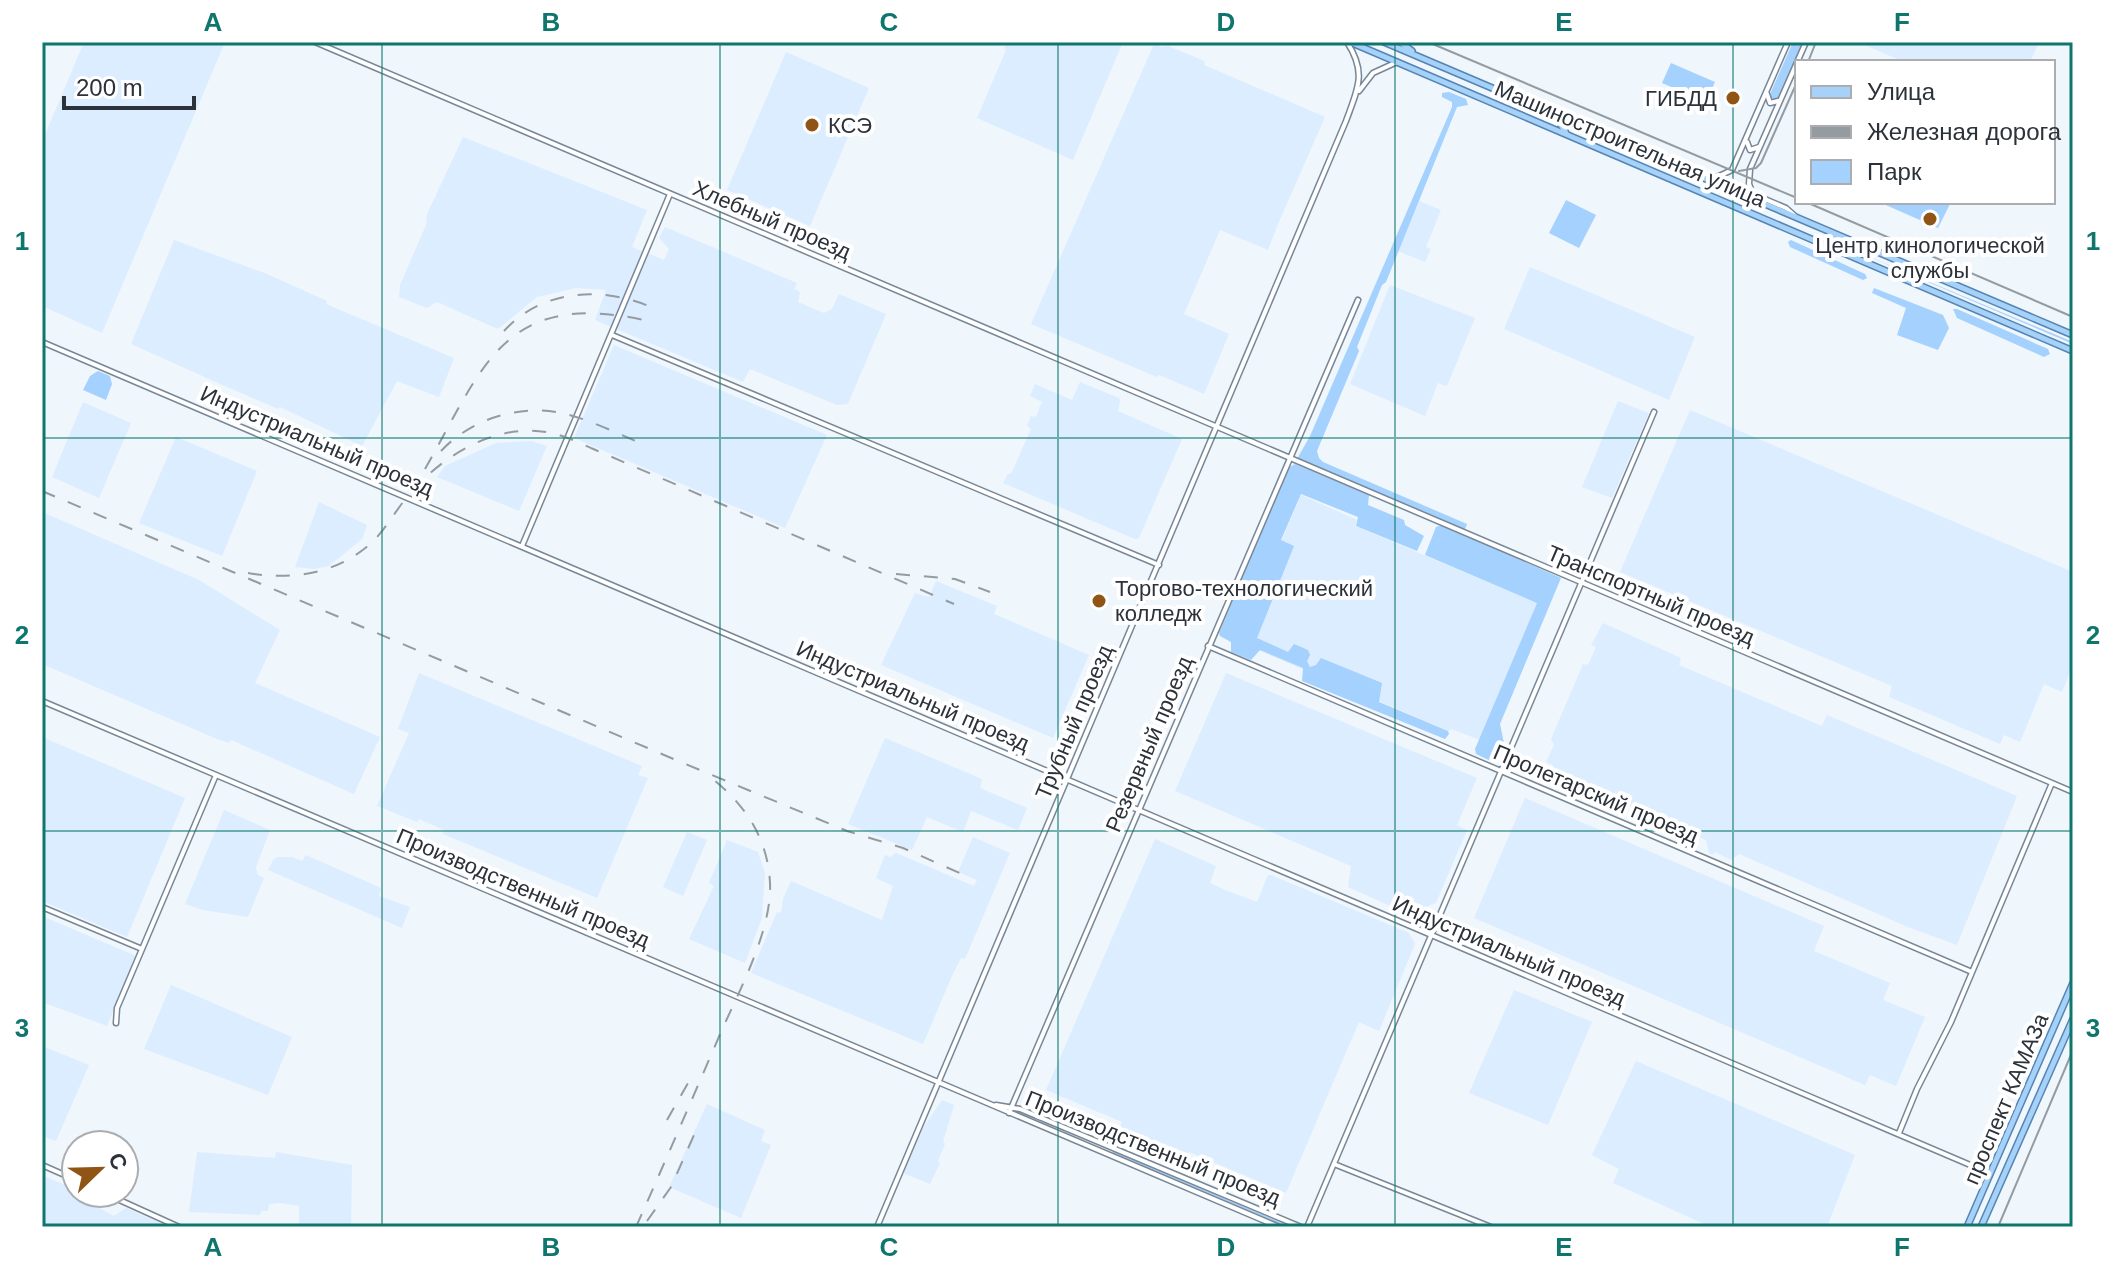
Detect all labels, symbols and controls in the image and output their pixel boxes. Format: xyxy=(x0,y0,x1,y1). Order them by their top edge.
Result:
text: A xyxy=(204,7,223,37)
text: B xyxy=(542,7,560,37)
text: C xyxy=(880,7,899,37)
text: D xyxy=(1217,7,1235,37)
text: E xyxy=(1555,7,1573,37)
text: F xyxy=(1894,7,1910,37)
scale bar xyxy=(64,60,194,110)
legend xyxy=(1795,60,2055,204)
text: 200 m xyxy=(76,74,143,101)
street label: Машиностроительная улица xyxy=(1491,76,1770,213)
text: Улица xyxy=(1867,78,1936,105)
place label: ГИБДД xyxy=(1645,86,1717,111)
marker: ГИБДД xyxy=(1724,89,1742,107)
place label: КСЭ xyxy=(828,113,872,138)
marker: КСЭ xyxy=(803,116,821,134)
text: Железная дорога xyxy=(1867,118,2062,145)
text: Парк xyxy=(1867,158,1922,185)
street label: Хлебный проезд xyxy=(689,175,855,265)
marker: Центр кинологической службы xyxy=(1921,210,1939,228)
text: 1 xyxy=(15,226,29,256)
text: 1 xyxy=(2086,226,2100,256)
place label: Центр кинологической службы xyxy=(1815,233,2045,283)
street label: Индустриальный проезд xyxy=(197,381,437,502)
street label: Транспортный проезд xyxy=(1544,540,1759,650)
place label: Торгово-технологический колледж xyxy=(1115,576,1373,626)
marker: Торгово-технологический колледж xyxy=(1090,592,1108,610)
text: 2 xyxy=(15,620,29,650)
text: 2 xyxy=(2086,620,2100,650)
street label: Индустриальный проезд xyxy=(793,636,1033,757)
street label: Трубный проезд xyxy=(1030,641,1118,803)
street label: Резервный проезд xyxy=(1101,652,1197,836)
street label: Пролетарский проезд xyxy=(1490,739,1702,849)
street label: Производственный проезд xyxy=(393,823,653,953)
street label: Индустриальный проезд xyxy=(1389,891,1629,1012)
street label: проспект КАМАЗа xyxy=(1959,1009,2054,1188)
text: 3 xyxy=(15,1013,29,1043)
text: 3 xyxy=(2086,1013,2100,1043)
street label: Производственный проезд xyxy=(1022,1085,1284,1211)
north arrow xyxy=(60,1129,140,1209)
text: С xyxy=(103,1149,133,1174)
text: A xyxy=(204,1232,223,1262)
text: B xyxy=(542,1232,560,1262)
text: C xyxy=(880,1232,899,1262)
text: D xyxy=(1217,1232,1235,1262)
text: E xyxy=(1555,1232,1573,1262)
text: F xyxy=(1894,1232,1910,1262)

